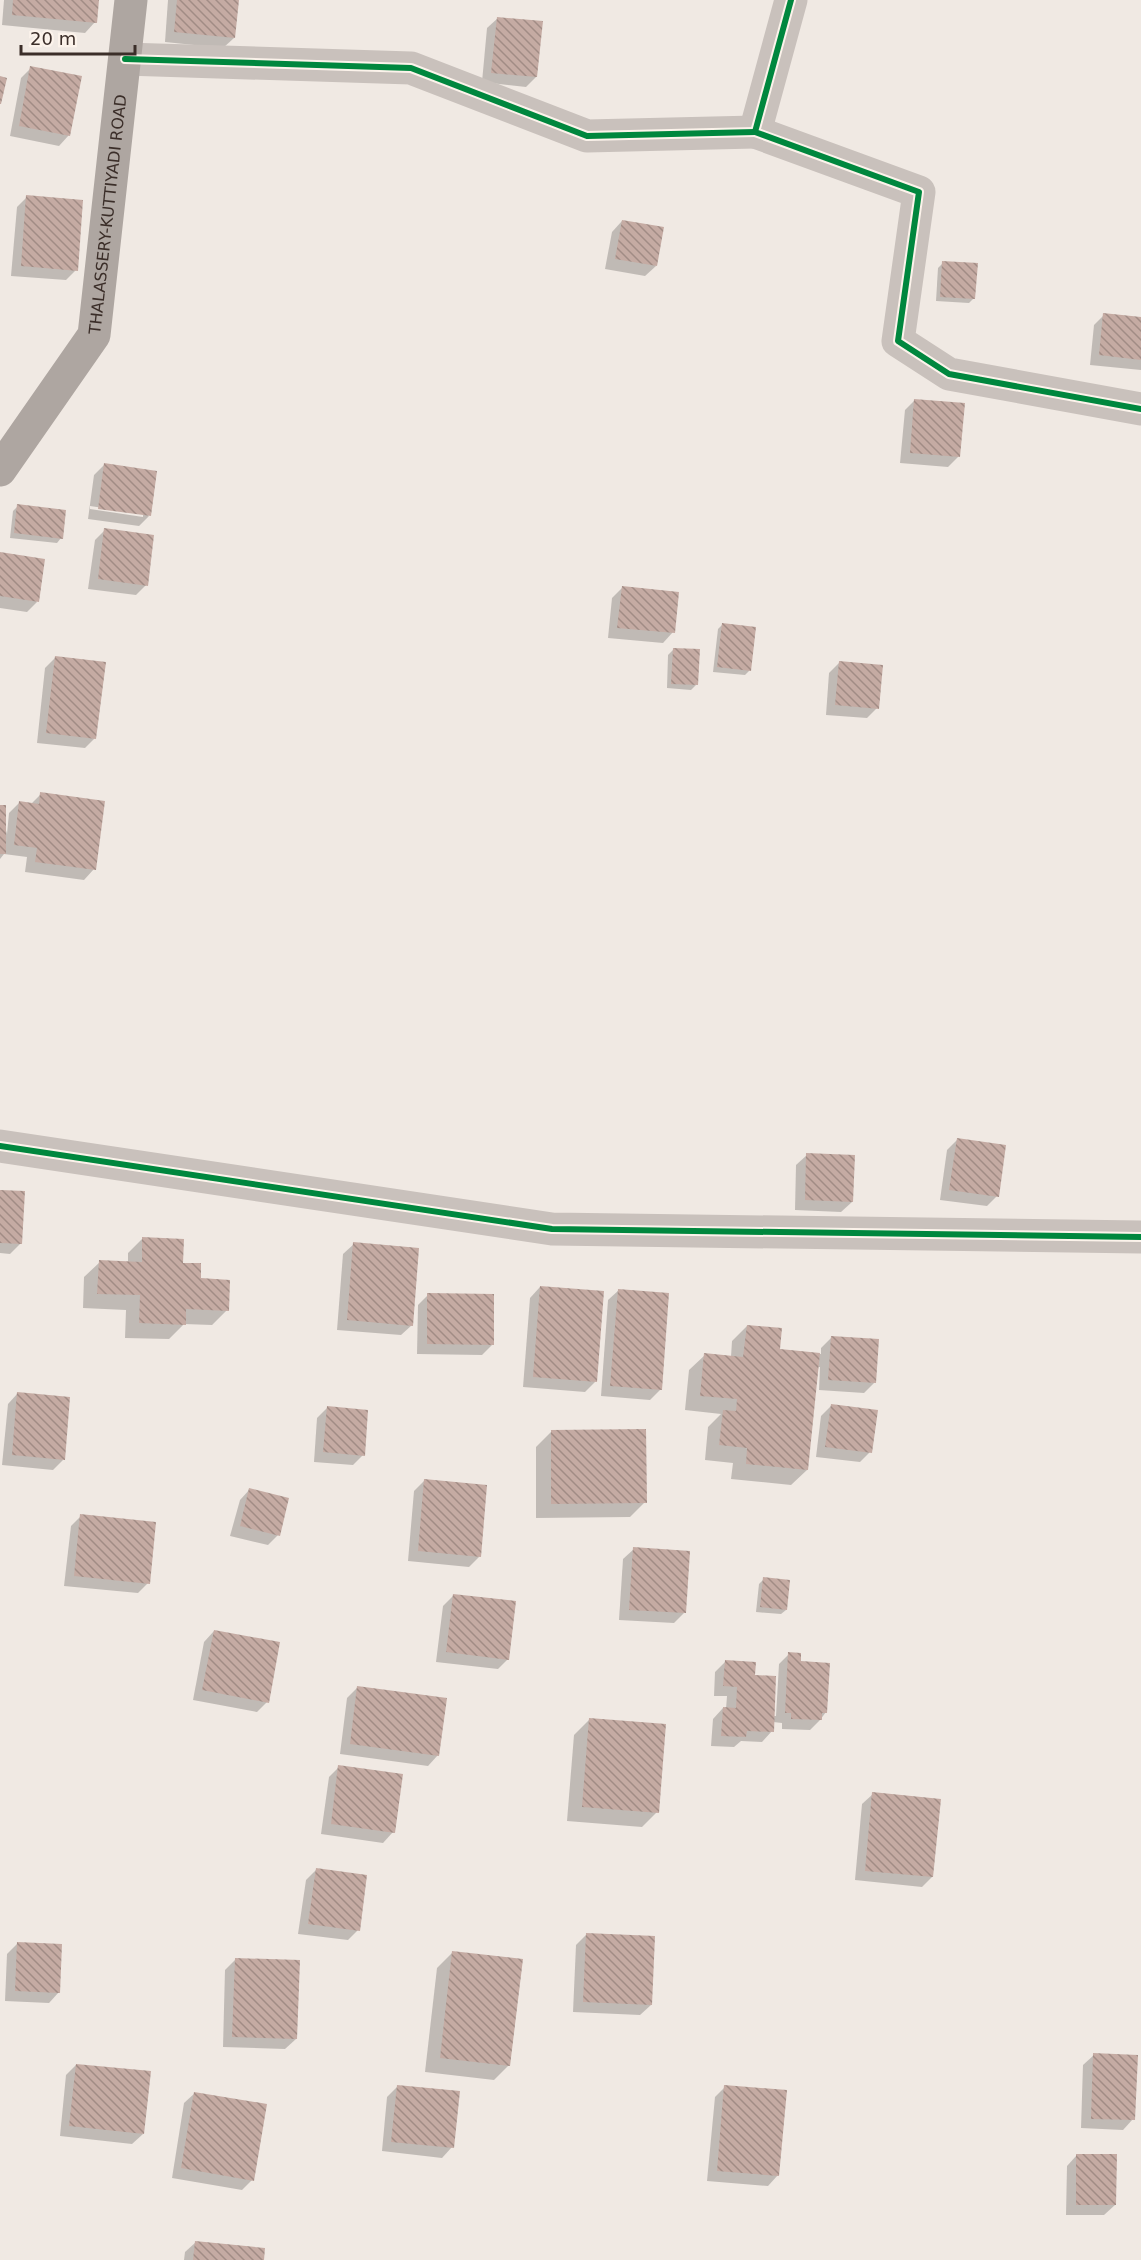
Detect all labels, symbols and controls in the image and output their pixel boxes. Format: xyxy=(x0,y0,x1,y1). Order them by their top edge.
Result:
scale bar xyxy=(21,18,135,56)
text: 20 m xyxy=(30,28,76,49)
street label: THALASSERY-KUTTIYADI ROAD xyxy=(85,93,131,336)

